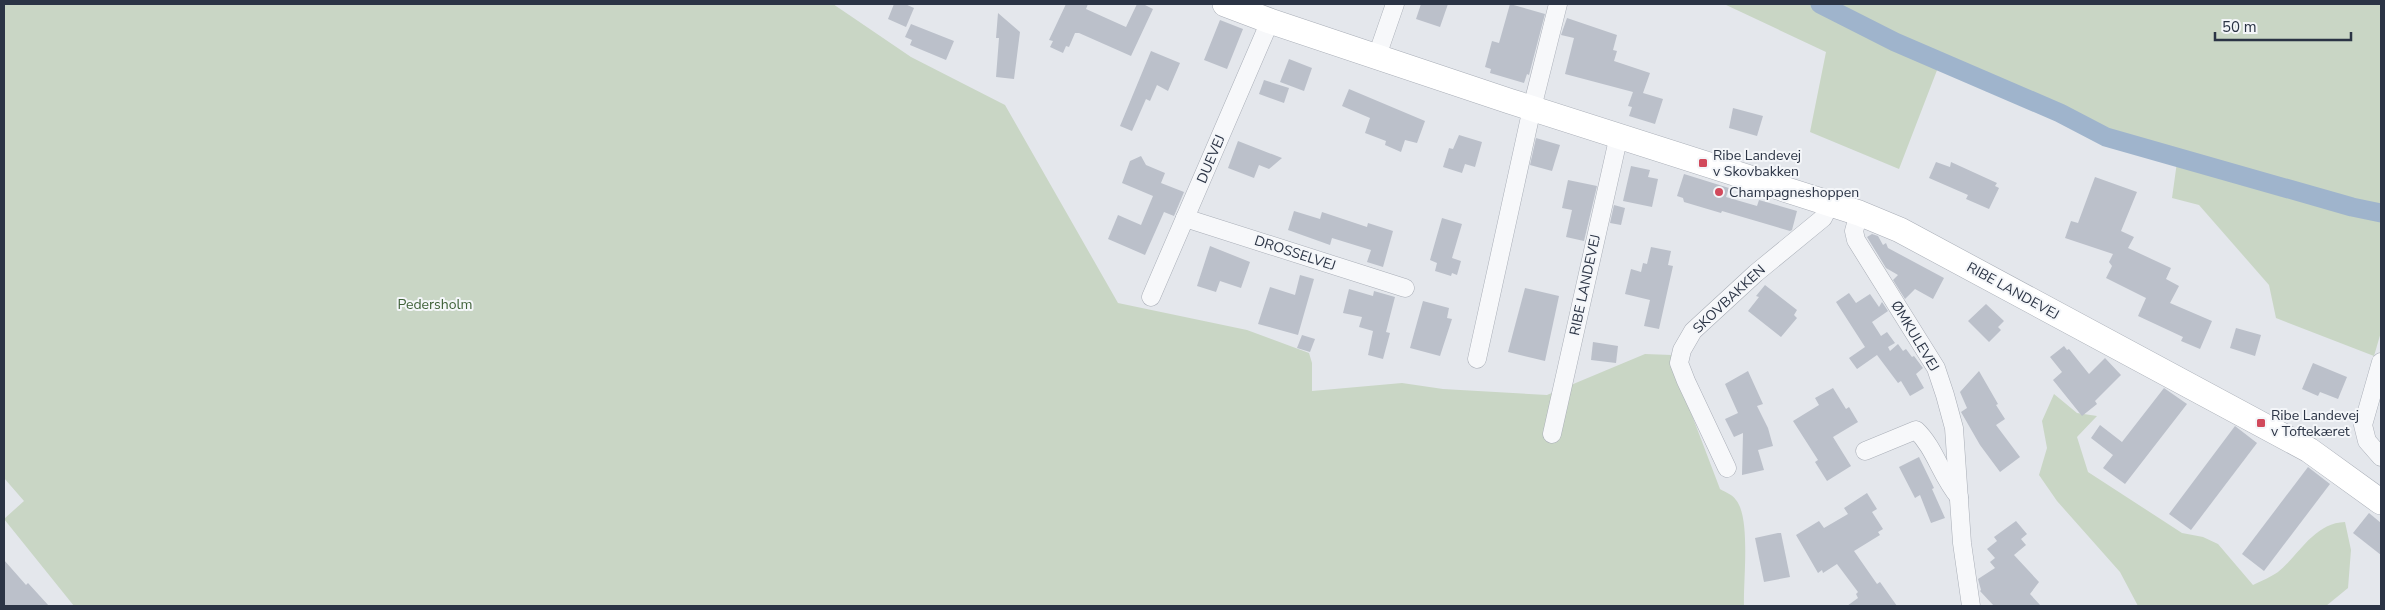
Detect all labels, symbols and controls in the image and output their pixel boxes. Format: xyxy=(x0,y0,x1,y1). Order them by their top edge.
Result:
scale bar xyxy=(2215,10,2351,42)
text: 50 m xyxy=(2222,17,2257,37)
street label: DUEVEJ xyxy=(1192,132,1230,186)
place label: Ribe Landevej v Skovbakken xyxy=(1713,146,1801,181)
marker: Ribe Landevej v Skovbakken xyxy=(1697,157,1709,169)
place label: Champagneshoppen xyxy=(1729,183,1859,202)
marker: Champagneshoppen xyxy=(1713,186,1725,198)
street label: DROSSELVEJ xyxy=(1252,231,1338,275)
street label: RIBE LANDEVEJ xyxy=(1565,233,1605,337)
street label: RIBE LANDEVEJ xyxy=(1963,258,2063,324)
street label: SKOVBAKKEN xyxy=(1689,260,1769,338)
park label: Pedersholm xyxy=(397,295,473,314)
street label: ØMKULEVEJ xyxy=(1886,297,1944,375)
place label: Ribe Landevej v Toftekæret xyxy=(2271,406,2359,441)
marker: Ribe Landevej v Toftekæret xyxy=(2255,417,2267,429)

